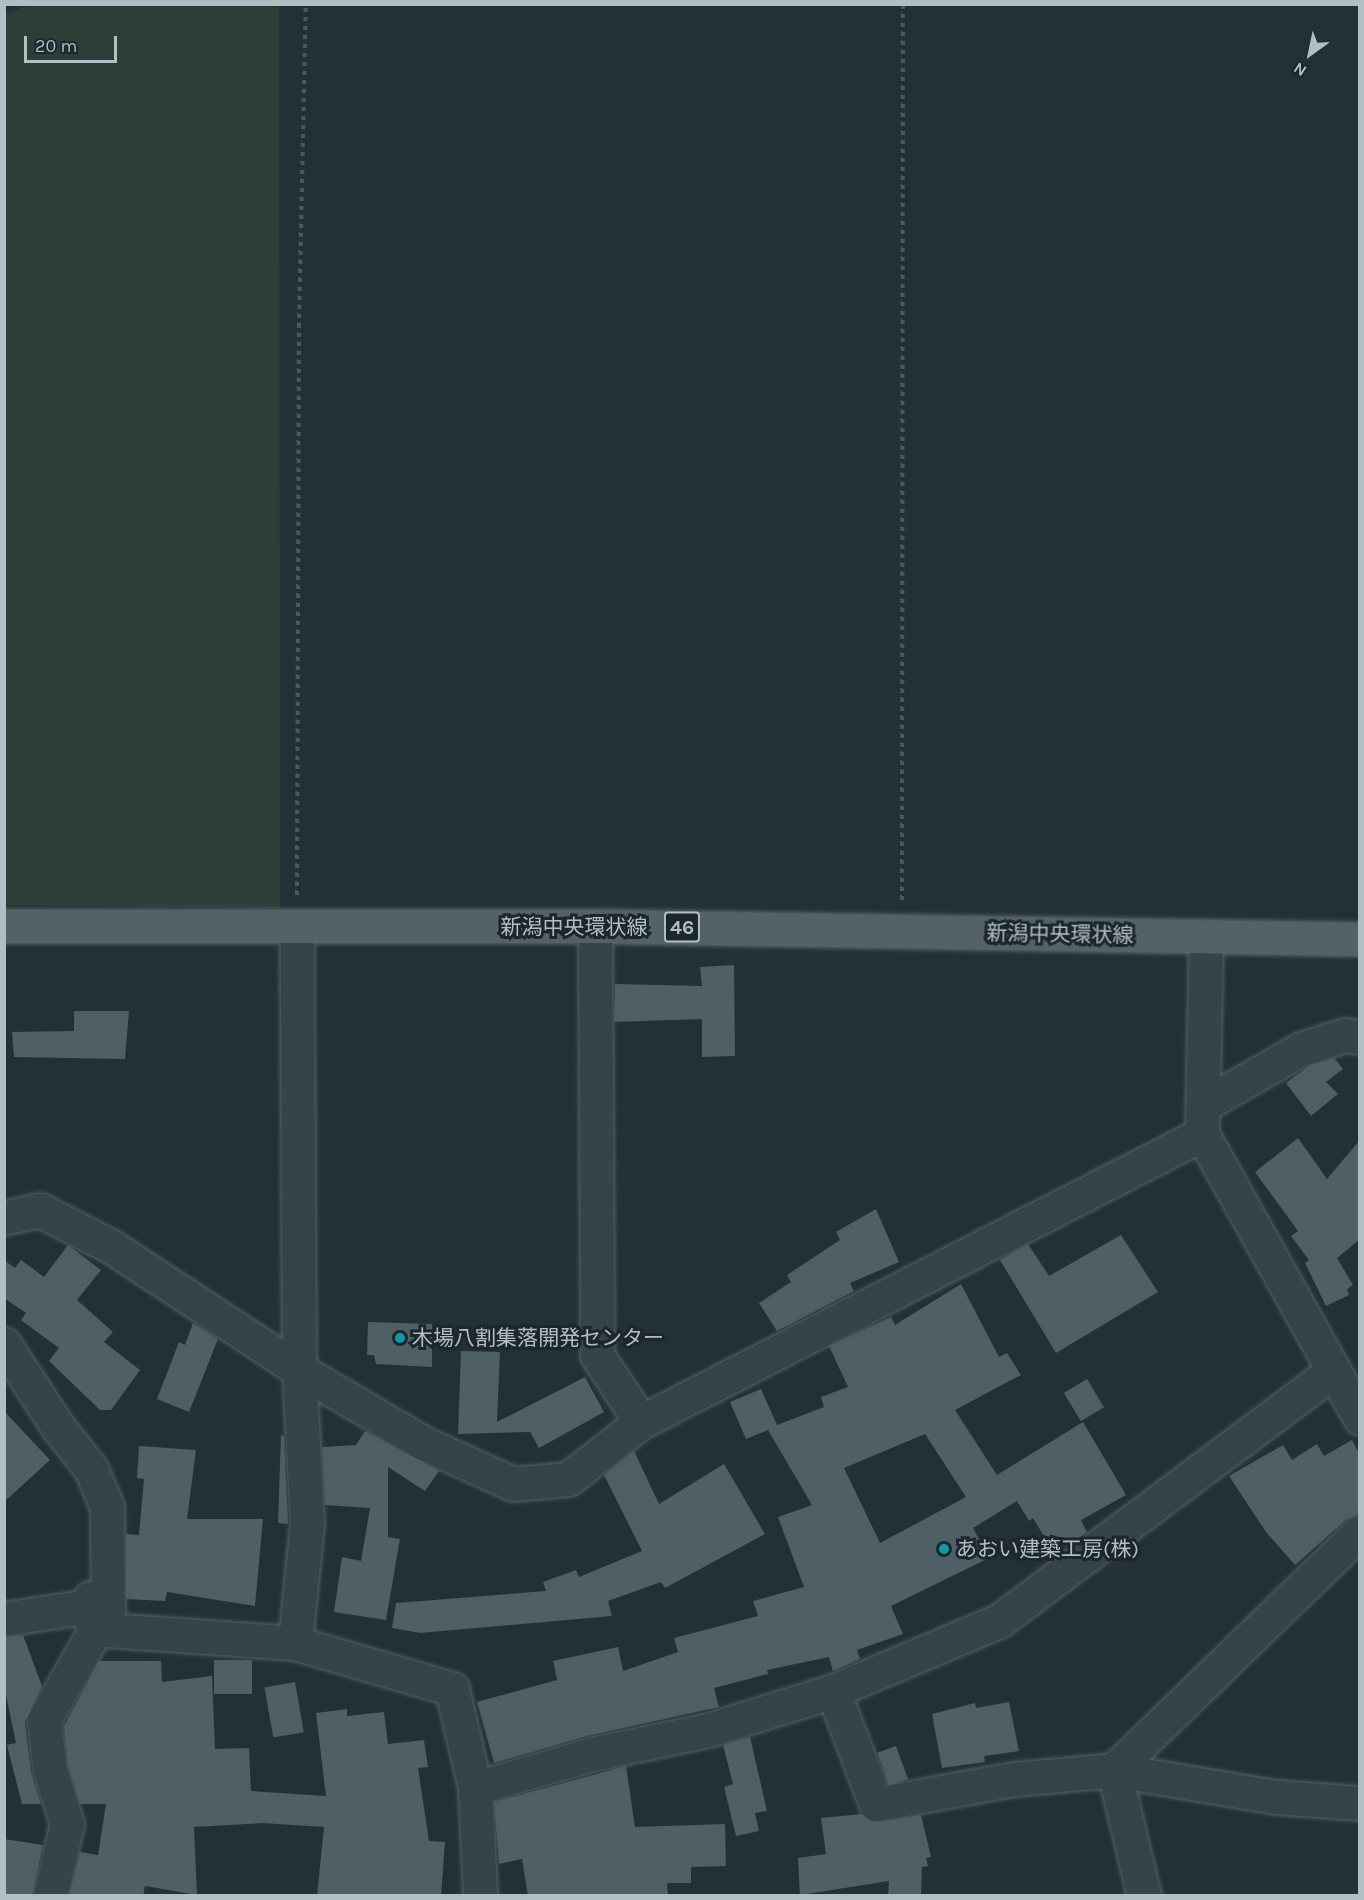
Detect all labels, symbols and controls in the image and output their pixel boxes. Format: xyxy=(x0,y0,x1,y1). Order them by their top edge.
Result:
scale bar xyxy=(27,24,120,62)
north arrow xyxy=(1280,24,1340,84)
text: 20 m xyxy=(35,35,77,57)
text: N xyxy=(1290,58,1310,81)
road number: 46 xyxy=(662,910,702,944)
street label: 新潟中央環状線 xyxy=(501,914,647,940)
street label: 新潟中央環状線 xyxy=(986,920,1134,948)
place label: 木場八割集落開発センター xyxy=(412,1325,664,1351)
marker: 木場八割集落開発センター xyxy=(393,1331,407,1345)
place label: あおい建築工房(株) xyxy=(956,1536,1139,1562)
marker: あおい建築工房(株) xyxy=(937,1542,951,1556)

